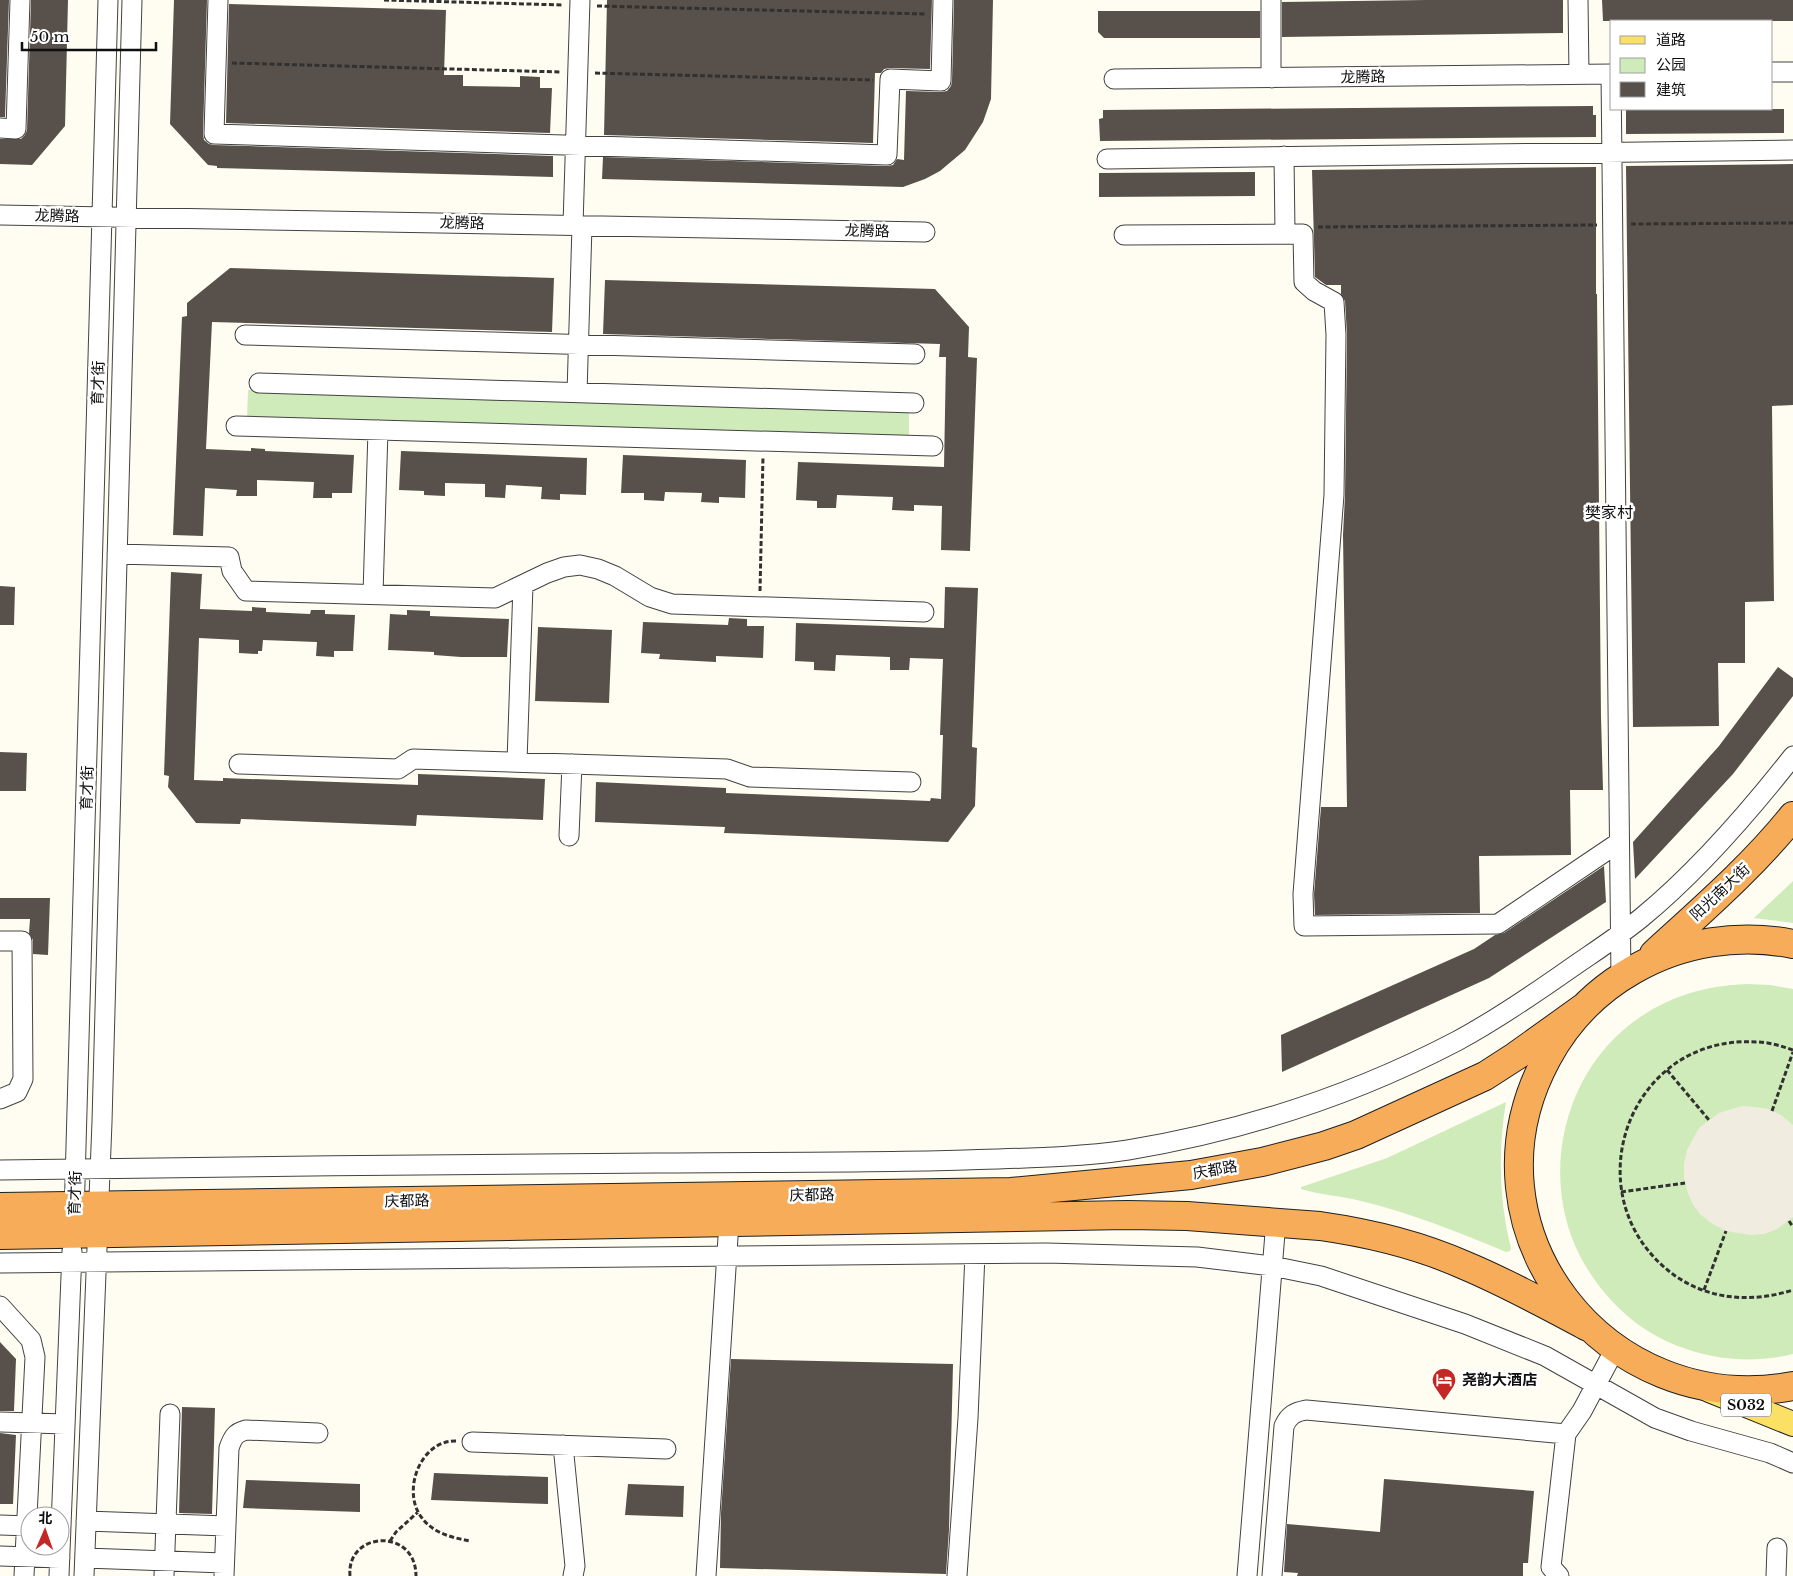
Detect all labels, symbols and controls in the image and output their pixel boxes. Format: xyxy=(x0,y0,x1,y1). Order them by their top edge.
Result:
scale bar xyxy=(22,20,156,52)
legend xyxy=(1610,20,1773,110)
text: 50 m xyxy=(30,27,70,46)
text: 道路 xyxy=(1656,30,1686,49)
text: 公园 xyxy=(1656,55,1686,74)
street label: 龙腾路 xyxy=(1340,67,1386,86)
text: 建筑 xyxy=(1656,80,1686,99)
street label: 龙腾路 xyxy=(34,206,80,225)
street label: 龙腾路 xyxy=(439,213,485,232)
street label: 龙腾路 xyxy=(844,221,890,240)
street label: 育才街 xyxy=(87,360,108,406)
district label: 樊家村 xyxy=(1585,502,1633,522)
street label: 育才街 xyxy=(76,765,97,811)
street label: 阳光南大街 xyxy=(1686,859,1754,924)
street label: 庆都路 xyxy=(1191,1156,1239,1183)
street label: 育才街 xyxy=(64,1170,85,1216)
street label: 庆都路 xyxy=(789,1185,835,1204)
street label: 庆都路 xyxy=(384,1191,430,1210)
hotel icon: 尧韵大酒店 xyxy=(1431,1367,1457,1401)
place label: 尧韵大酒店 xyxy=(1462,1370,1537,1389)
road number: S032 xyxy=(1721,1394,1771,1416)
north arrow xyxy=(20,1506,70,1556)
text: 北 xyxy=(38,1509,53,1527)

